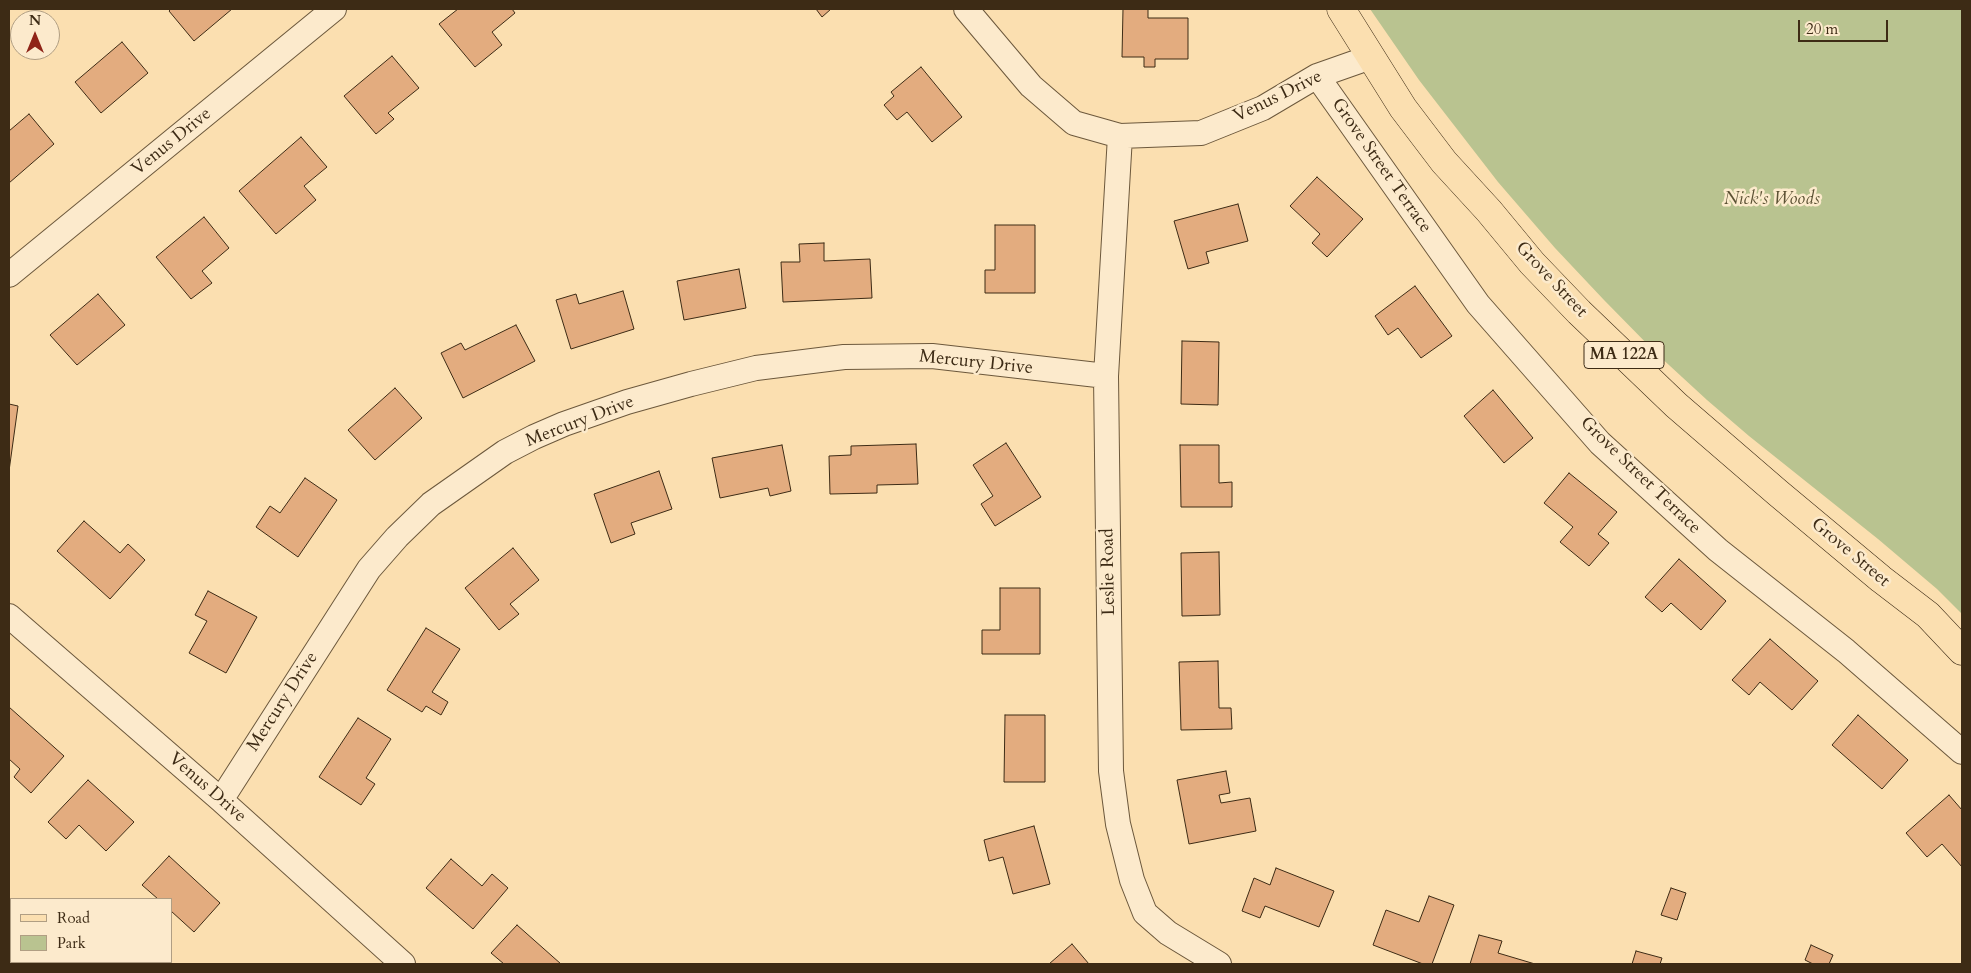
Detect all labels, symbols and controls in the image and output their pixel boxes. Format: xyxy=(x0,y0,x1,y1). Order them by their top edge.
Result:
north arrow xyxy=(10,10,60,60)
scale bar xyxy=(1801,10,1891,42)
text: N xyxy=(29,11,41,30)
text: 20 m xyxy=(1806,19,1838,39)
street label: Venus Drive xyxy=(1230,66,1326,128)
street label: Grove Street Terrace xyxy=(1326,94,1436,238)
street label: Venus Drive xyxy=(128,103,216,181)
park label: Nick's Woods xyxy=(1724,189,1820,211)
street label: Grove Street xyxy=(1510,238,1592,322)
road number: MA 122A xyxy=(1584,342,1664,368)
street label: Mercury Drive xyxy=(918,346,1034,380)
street label: Mercury Drive xyxy=(523,391,637,453)
street label: Grove Street Terrace xyxy=(1575,413,1705,539)
street label: Grove Street xyxy=(1806,514,1894,592)
street label: Leslie Road xyxy=(1097,528,1121,616)
street label: Mercury Drive xyxy=(243,648,323,756)
street label: Venus Drive xyxy=(164,748,250,828)
legend xyxy=(10,898,172,963)
text: Road xyxy=(57,908,90,928)
text: Park xyxy=(57,933,86,953)

